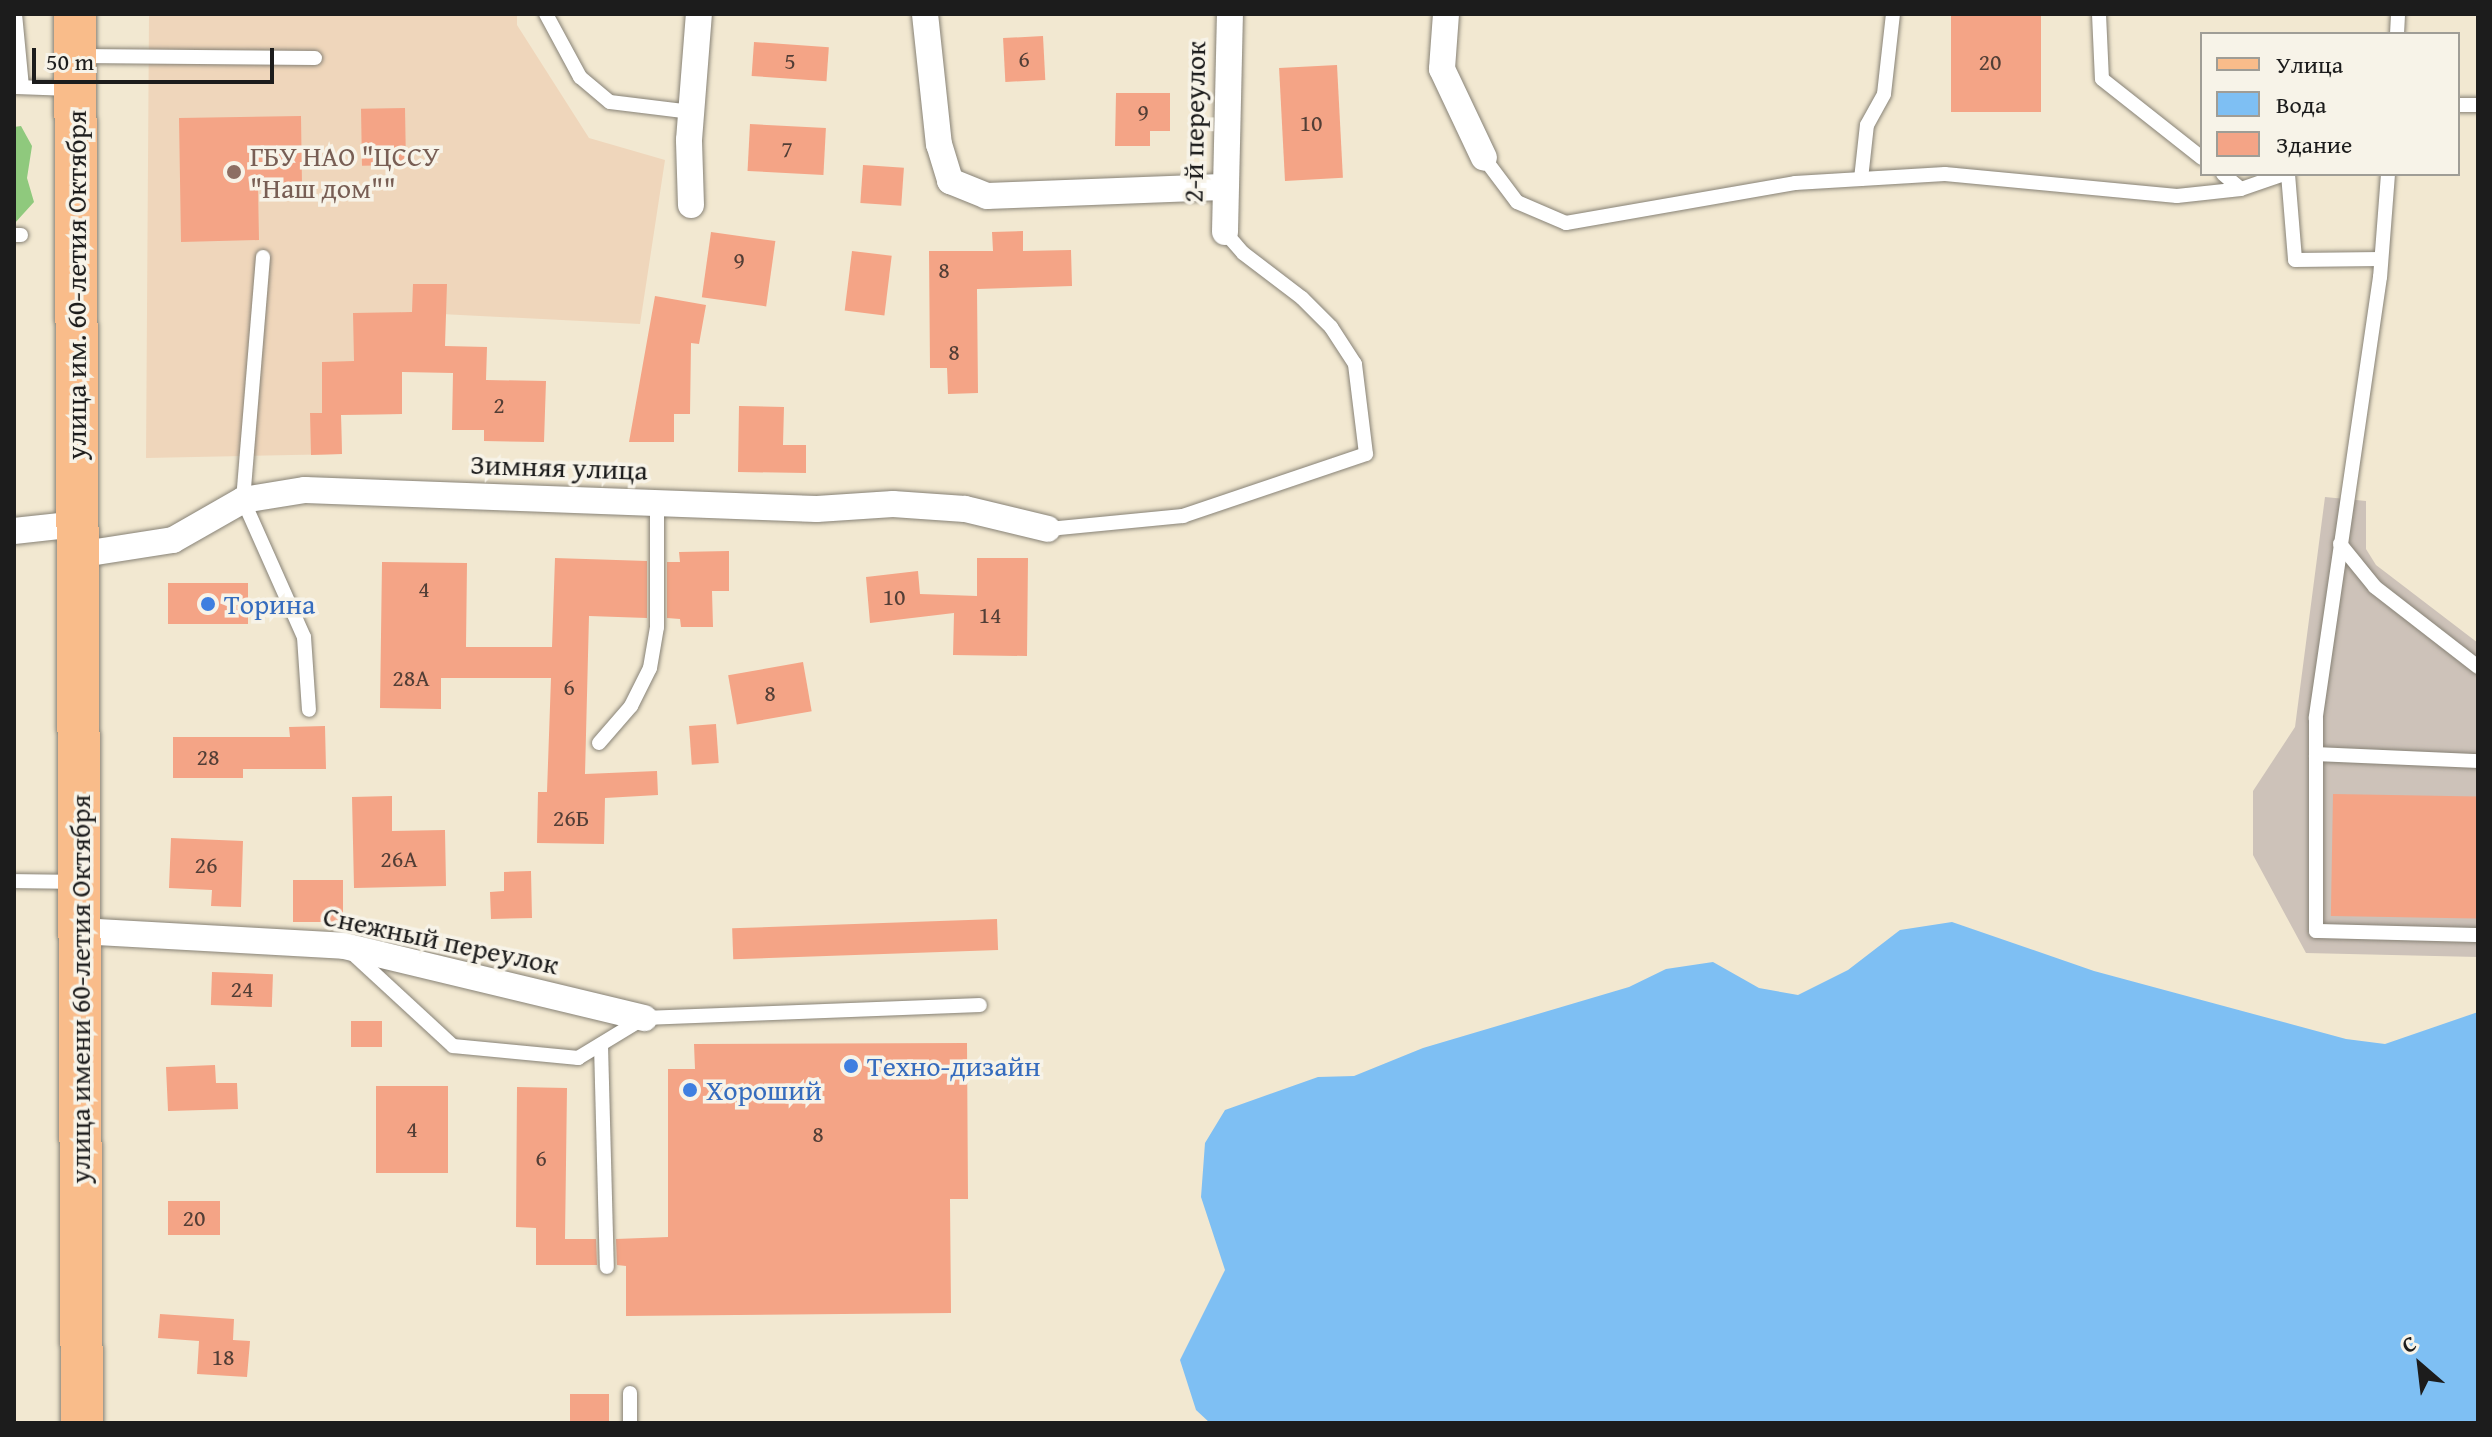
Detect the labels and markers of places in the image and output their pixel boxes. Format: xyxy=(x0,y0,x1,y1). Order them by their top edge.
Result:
place label: ГБУ НАО "ЦССУ "Наш дом"" xyxy=(250,139,439,205)
marker: ГБУ НАО "ЦССУ "Наш дом"" xyxy=(225,163,243,181)
place label: Торина xyxy=(224,587,315,621)
marker: Торина xyxy=(199,595,217,613)
place label: Техно-дизайн xyxy=(867,1049,1040,1083)
marker: Техно-дизайн xyxy=(842,1057,860,1075)
place label: Хороший xyxy=(706,1073,822,1107)
marker: Хороший xyxy=(681,1081,699,1099)

